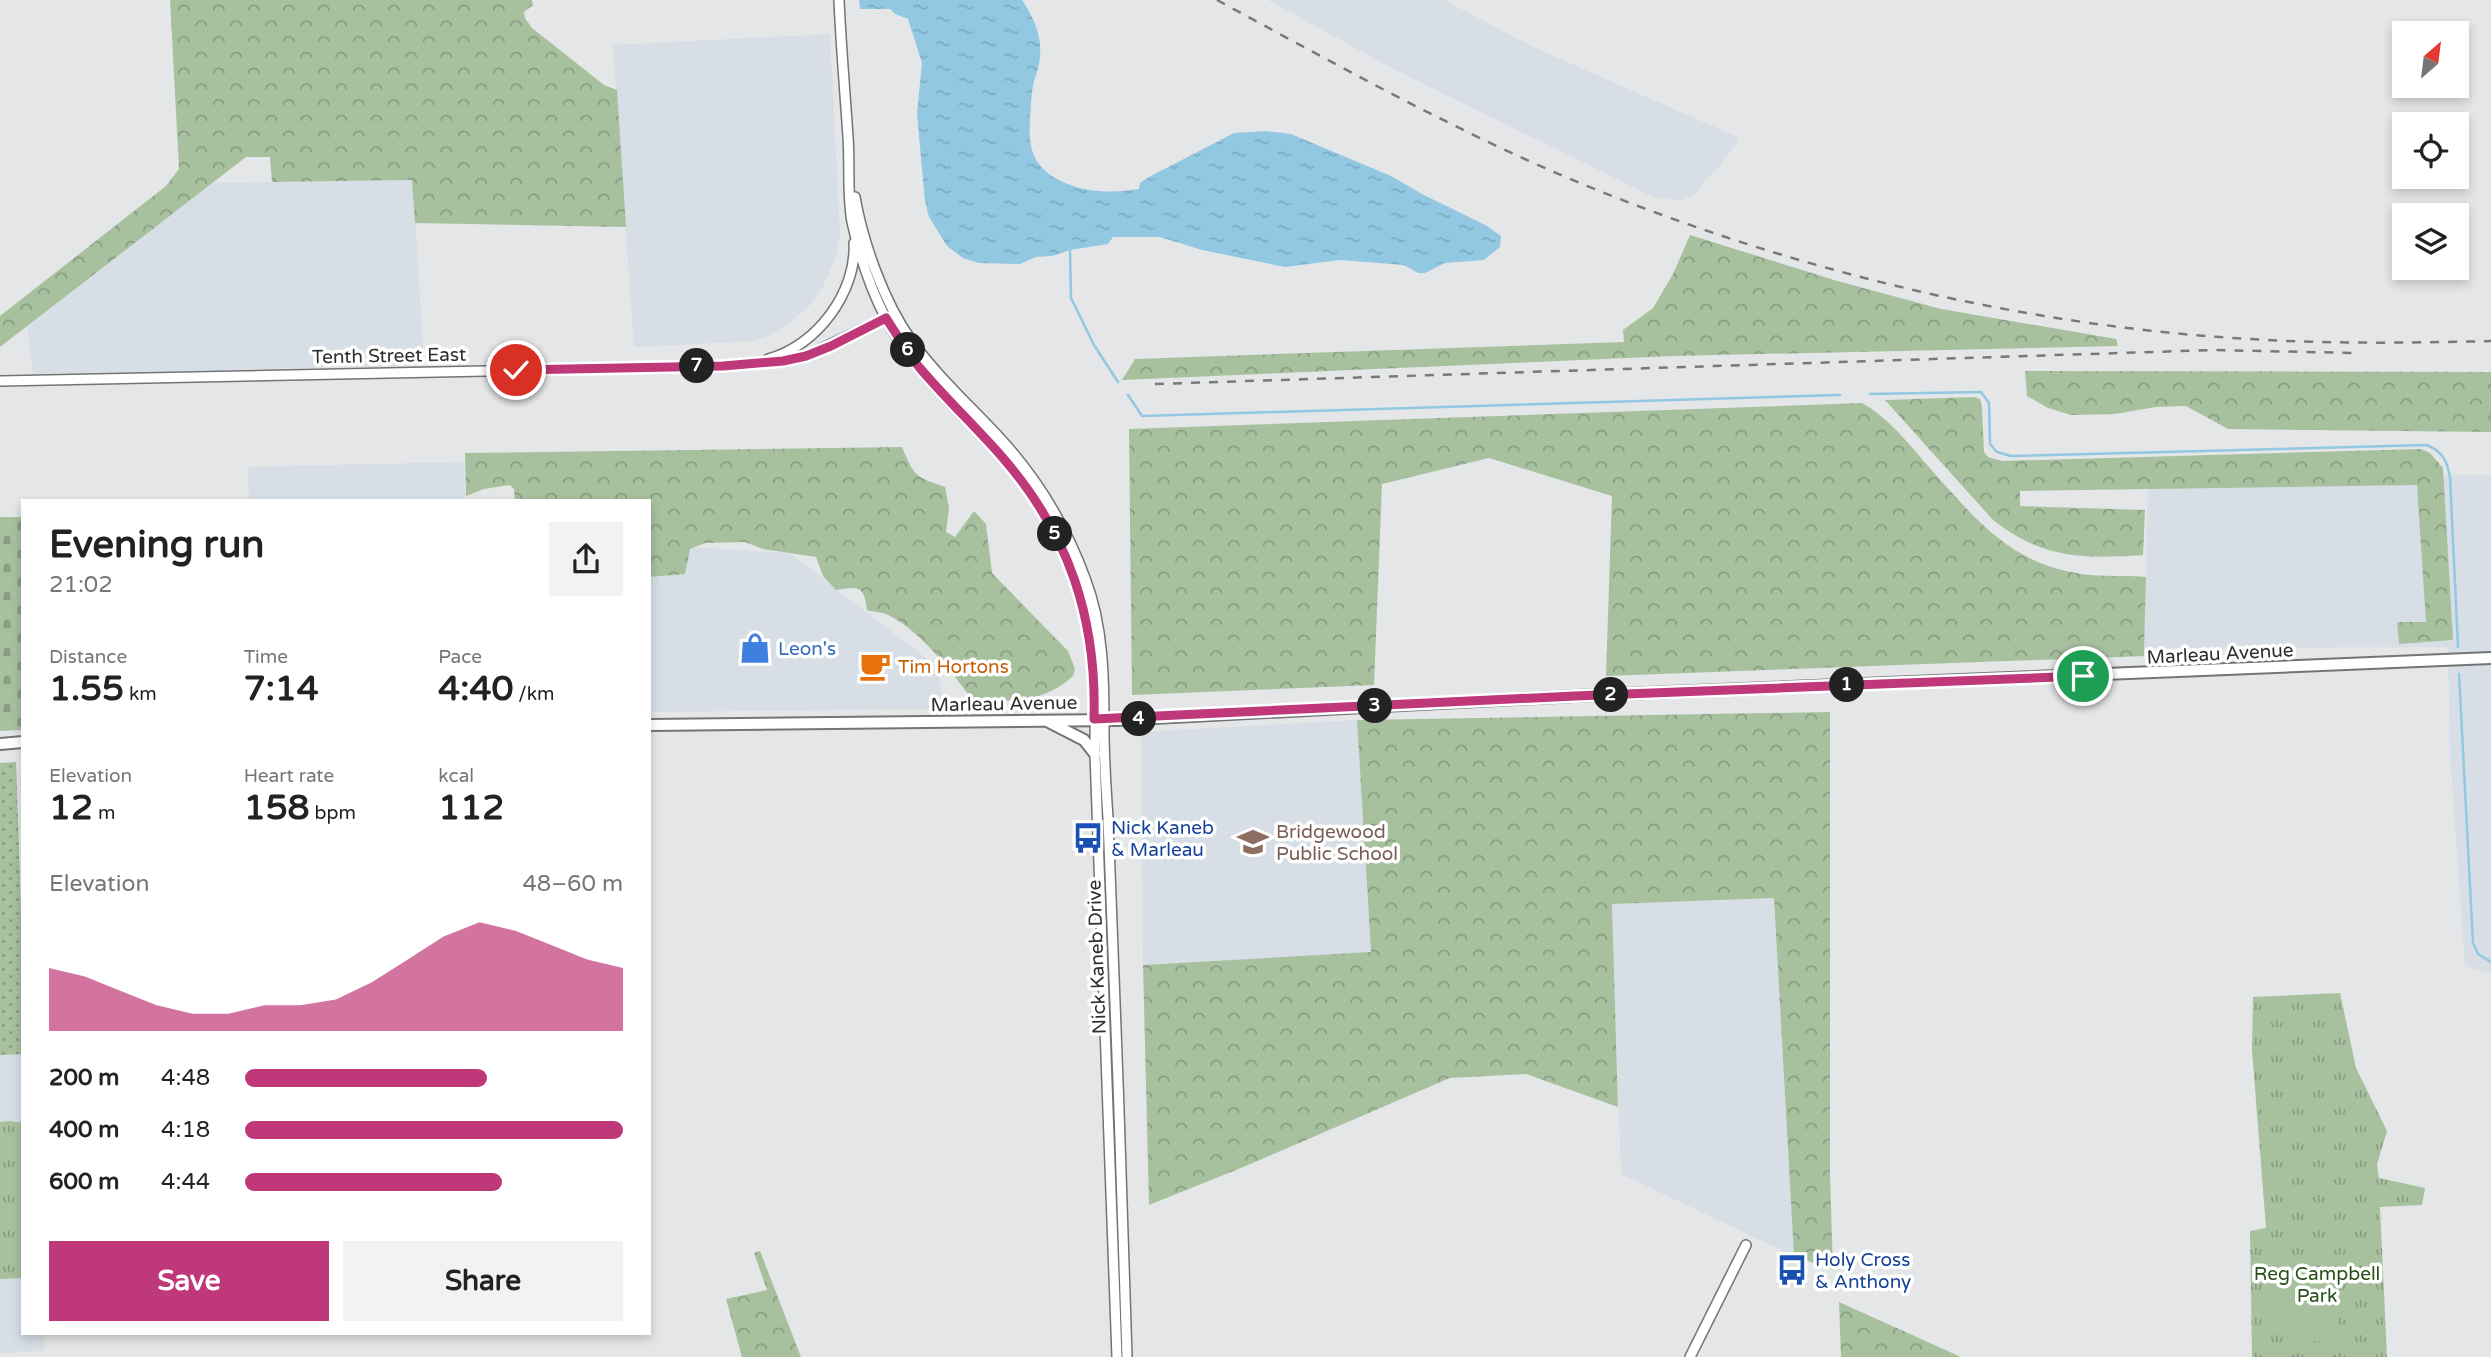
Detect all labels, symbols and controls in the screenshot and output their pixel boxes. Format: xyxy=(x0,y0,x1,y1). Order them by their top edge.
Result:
north arrow xyxy=(2392,21,2469,98)
map controls xyxy=(2392,21,2469,280)
button: locate xyxy=(2392,112,2469,189)
button: layers xyxy=(2392,203,2469,280)
pin: 6 xyxy=(890,332,926,368)
text: 6 xyxy=(902,338,913,360)
pin xyxy=(486,340,546,400)
street label: Tenth Street East xyxy=(312,344,466,368)
pin: 7 xyxy=(680,348,714,384)
icon: check xyxy=(497,351,535,389)
text: 7 xyxy=(691,354,702,376)
pin: 5 xyxy=(1038,516,1072,552)
text: Evening run xyxy=(49,522,264,568)
button: share xyxy=(549,522,623,596)
text: 5 xyxy=(1049,522,1060,544)
text: 21:02 xyxy=(49,571,113,599)
shop icon: Leon's xyxy=(738,631,772,665)
place label: Leon's xyxy=(778,638,836,660)
street label: Marleau Avenue xyxy=(2146,639,2294,669)
text: Distance xyxy=(49,646,127,668)
text: Time xyxy=(244,646,288,668)
text: Pace xyxy=(438,646,482,668)
pin xyxy=(2053,646,2113,706)
cafe icon: Tim Hortons xyxy=(858,649,892,683)
place label: Tim Hortons xyxy=(898,656,1009,678)
icon: arrive xyxy=(2064,657,2102,695)
text: 1.55 xyxy=(49,668,124,710)
text: 7:14 xyxy=(244,668,319,710)
text: 4:40 xyxy=(438,668,513,710)
pin: 1 xyxy=(1829,668,1864,702)
text: 1 xyxy=(1841,673,1852,695)
pin: 2 xyxy=(1594,678,1628,712)
text: km xyxy=(124,683,157,705)
text: /km xyxy=(513,683,555,705)
text: 2 xyxy=(1605,683,1616,705)
pin: 3 xyxy=(1358,688,1392,724)
street label: Marleau Avenue xyxy=(930,692,1078,716)
text: 3 xyxy=(1369,694,1380,716)
pin: 4 xyxy=(1122,702,1156,736)
text: 4 xyxy=(1133,707,1144,729)
text: Elevation xyxy=(49,765,132,787)
text: Heart rate xyxy=(244,765,334,787)
text: kcal xyxy=(438,765,474,787)
text: 12 xyxy=(49,787,93,829)
text: 158 xyxy=(244,787,310,829)
text: 112 xyxy=(438,787,504,829)
text: m xyxy=(93,802,115,824)
text: bpm xyxy=(310,802,356,824)
place label: Nick Kaneb & Marleau xyxy=(1111,817,1214,861)
bus stop icon: Nick Kaneb & Marleau xyxy=(1071,821,1105,855)
place label: Bridgewood Public School xyxy=(1276,821,1398,865)
school or university icon: Bridgewood Public School xyxy=(1236,825,1270,859)
text: Elevation xyxy=(49,870,150,898)
text: 48–60 m xyxy=(522,870,623,898)
street label: Nick Kaneb Drive xyxy=(1083,879,1111,1035)
text: 200 m xyxy=(49,1064,119,1092)
text: 4:48 xyxy=(161,1064,210,1092)
text: 400 m xyxy=(49,1116,119,1144)
text: 4:18 xyxy=(161,1116,210,1144)
text: 600 m xyxy=(49,1168,119,1196)
text: 4:44 xyxy=(161,1168,210,1196)
button: Save xyxy=(49,1241,329,1321)
button: Share xyxy=(343,1241,623,1321)
place label: Holy Cross & Anthony xyxy=(1815,1249,1911,1293)
bus stop icon: Holy Cross & Anthony xyxy=(1775,1253,1809,1287)
park label: Reg Campbell Park xyxy=(2254,1263,2380,1307)

